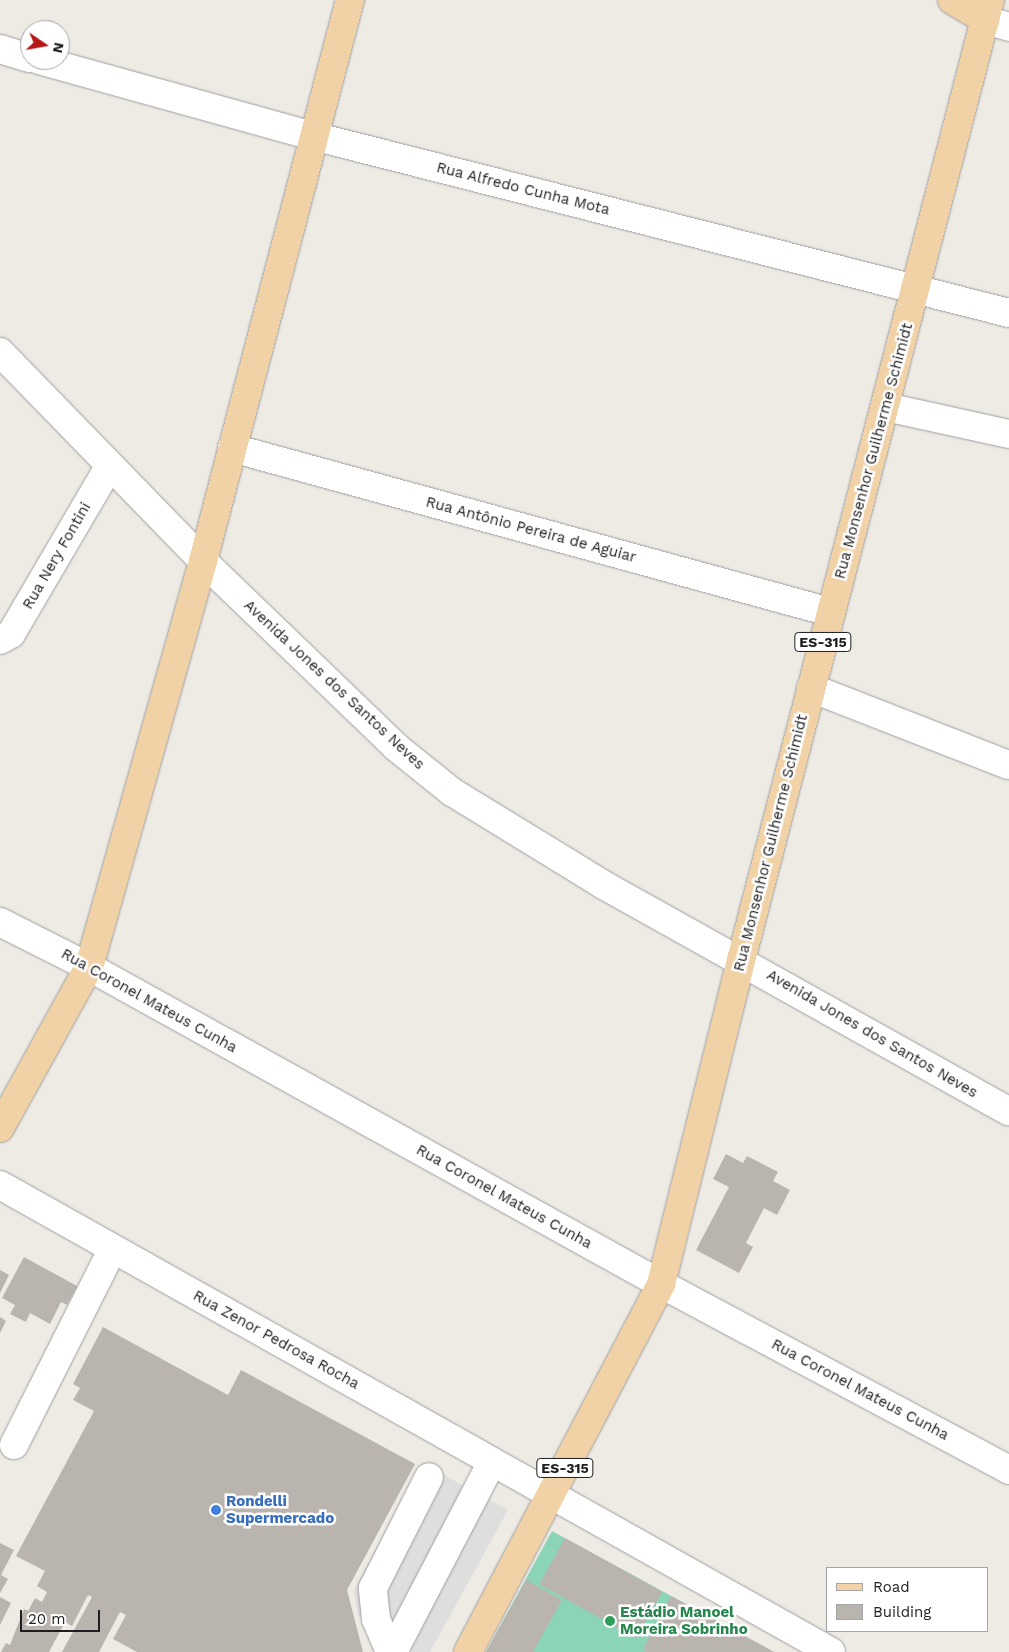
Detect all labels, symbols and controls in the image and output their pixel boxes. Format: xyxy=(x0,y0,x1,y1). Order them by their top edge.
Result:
north arrow xyxy=(20,20,70,70)
text: N xyxy=(50,41,68,55)
street label: Rua Alfredo Cunha Mota xyxy=(434,159,612,219)
street label: Rua Monsenhor Guilherme Schimidt xyxy=(831,321,917,581)
street label: Rua Antônio Pereira de Aguiar xyxy=(423,493,639,567)
street label: Rua Nery Fontini xyxy=(19,499,95,613)
street label: Avenida Jones dos Santos Neves xyxy=(240,596,428,774)
road number: ES-315 xyxy=(794,630,852,654)
street label: Rua Monsenhor Guilherme Schimidt xyxy=(730,712,812,974)
street label: Rua Coronel Mateus Cunha xyxy=(58,945,240,1057)
street label: Avenida Jones dos Santos Neves xyxy=(763,966,981,1102)
street label: Rua Coronel Mateus Cunha xyxy=(413,1141,595,1253)
street label: Rua Zenor Pedrosa Rocha xyxy=(189,1286,363,1394)
street label: Rua Coronel Mateus Cunha xyxy=(768,1335,952,1445)
road number: ES-315 xyxy=(536,1456,594,1480)
place label: Rondelli Supermercado xyxy=(226,1492,334,1527)
marker: Rondelli Supermercado xyxy=(210,1504,222,1516)
legend xyxy=(826,1567,989,1632)
text: Road xyxy=(873,1578,910,1596)
scale bar xyxy=(22,1600,102,1632)
place label: Estádio Manoel Moreira Sobrinho xyxy=(620,1603,748,1638)
text: Building xyxy=(873,1603,931,1621)
text: 20 m xyxy=(28,1610,66,1628)
marker: Estádio Manoel Moreira Sobrinho xyxy=(604,1615,616,1627)

